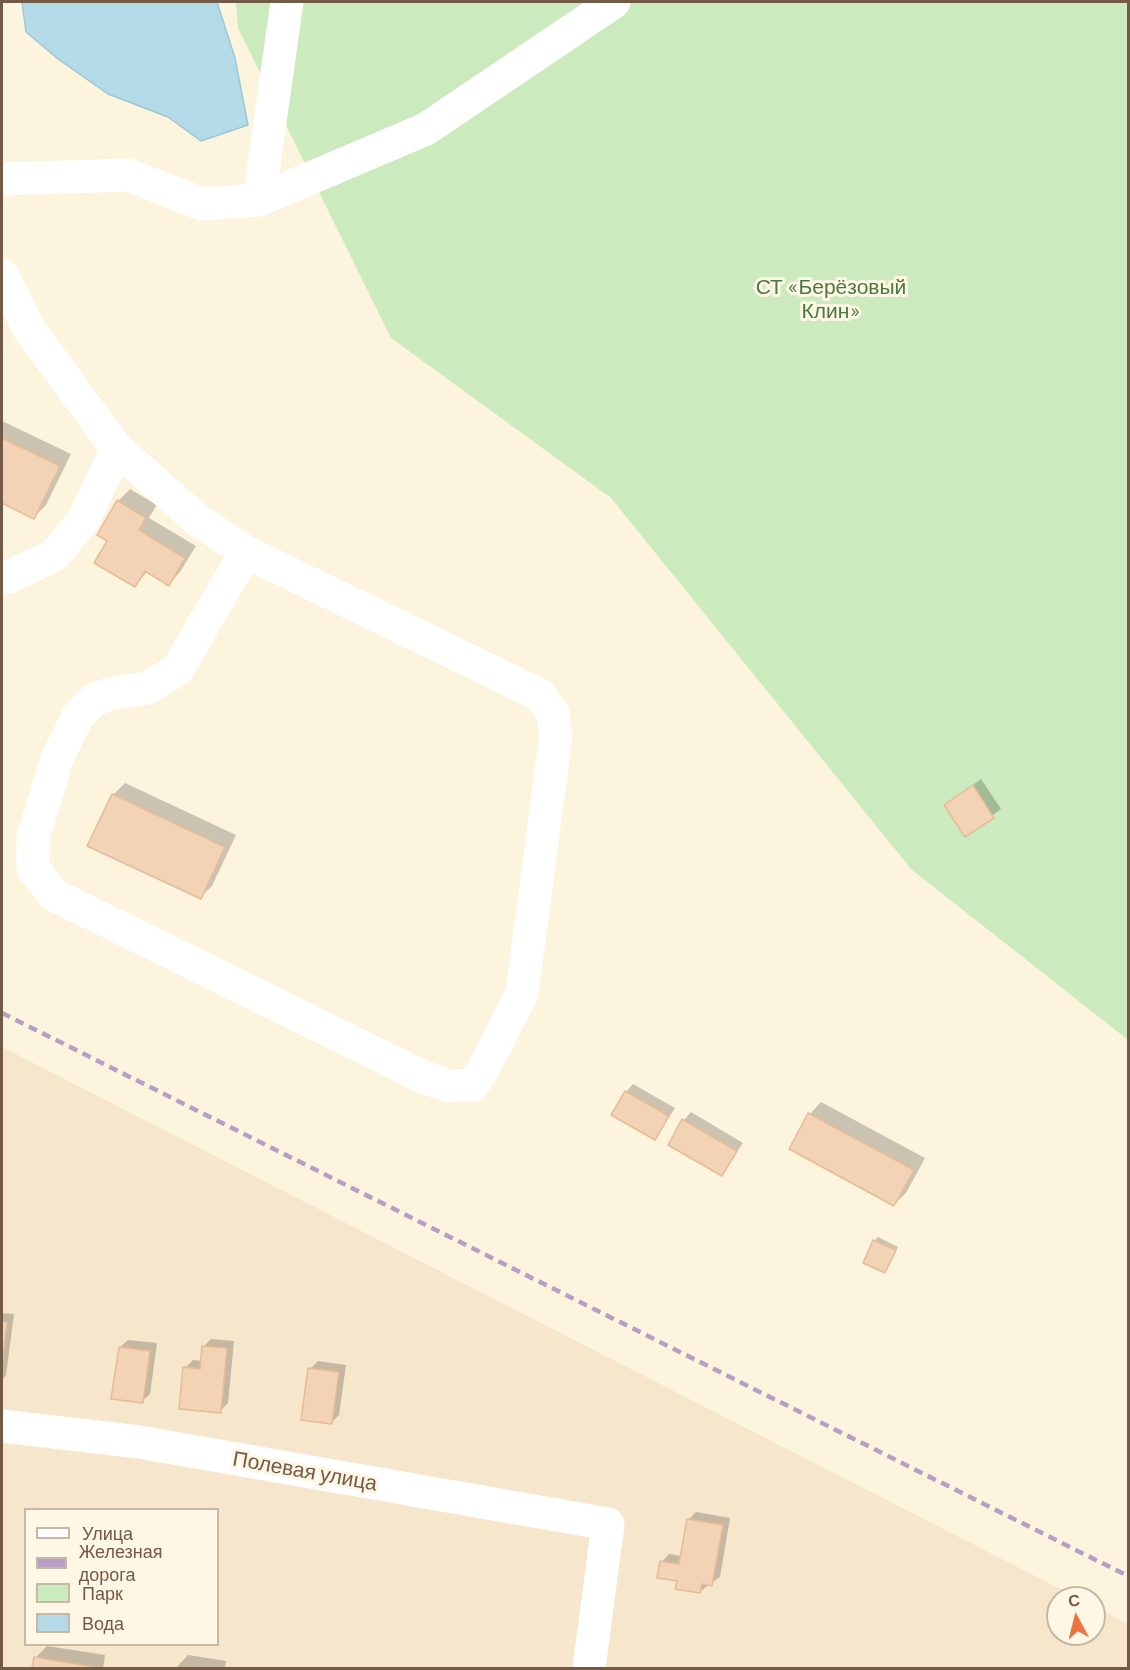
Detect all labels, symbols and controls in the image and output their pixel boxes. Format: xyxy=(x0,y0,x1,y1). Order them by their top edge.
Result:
park label: СТ «Берёзовый Клин» xyxy=(756,274,906,324)
street label: Полевая улица xyxy=(231,1446,379,1496)
legend xyxy=(24,1508,219,1646)
text: Улица xyxy=(82,1522,133,1544)
text: Железная дорога xyxy=(79,1540,163,1585)
text: Парк xyxy=(82,1582,123,1604)
north arrow xyxy=(1046,1586,1106,1646)
text: С xyxy=(1067,1589,1081,1610)
text: Вода xyxy=(82,1612,124,1634)

